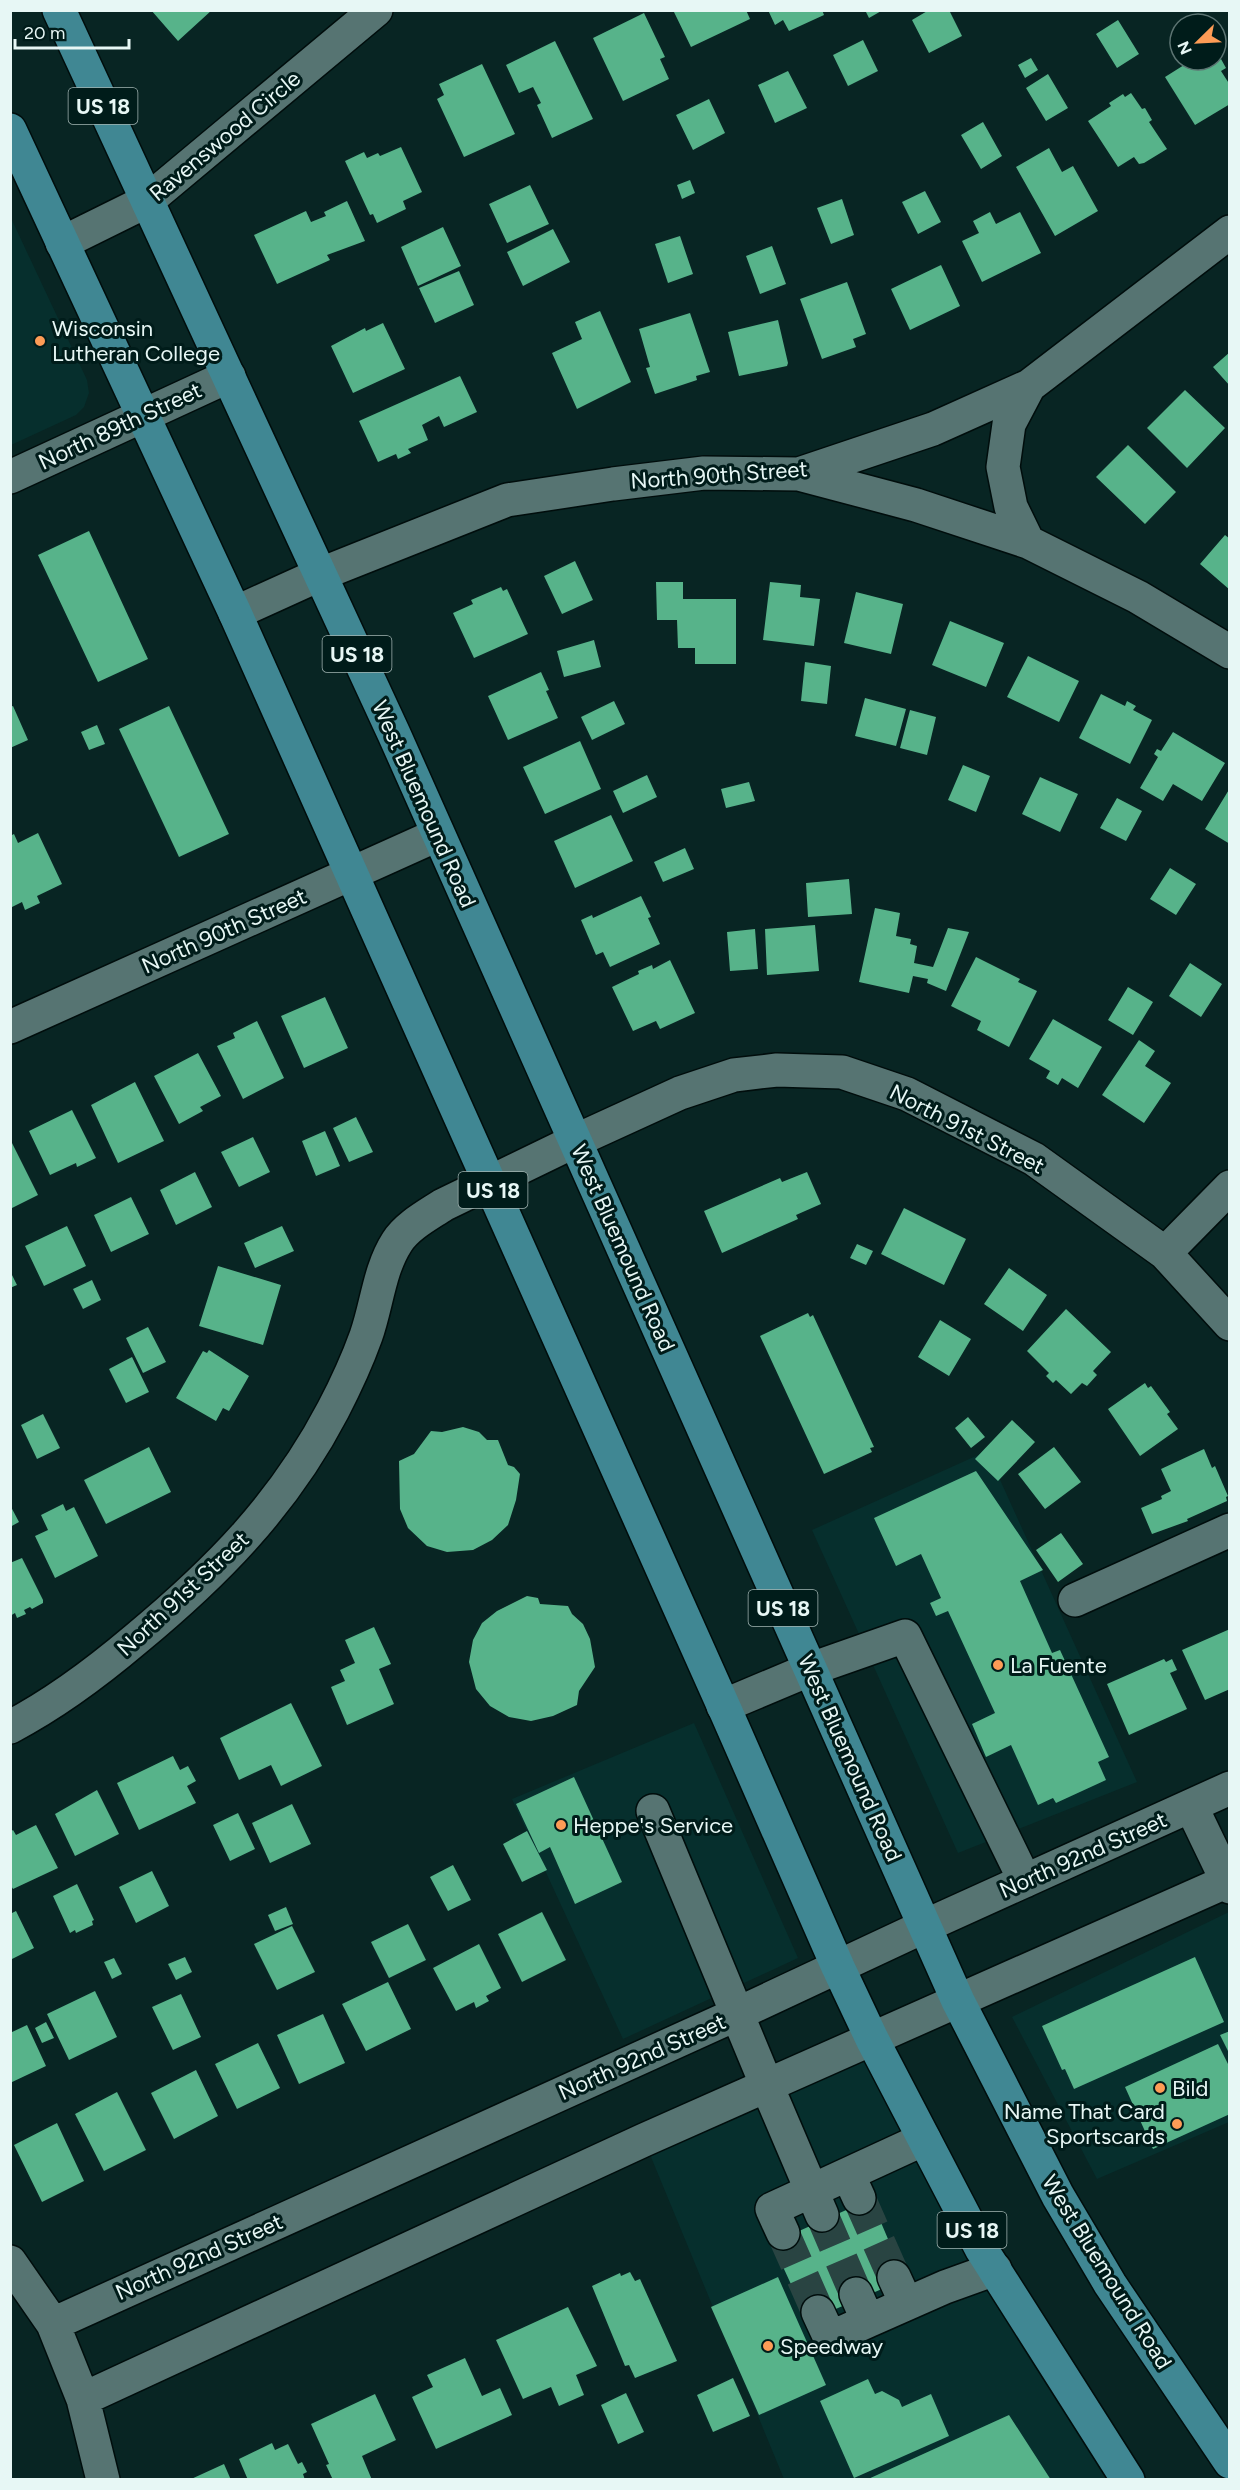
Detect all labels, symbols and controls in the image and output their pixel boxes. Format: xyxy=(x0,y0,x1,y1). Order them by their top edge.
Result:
scale bar xyxy=(15,12,129,50)
north arrow xyxy=(1168,12,1228,72)
text: 20 m xyxy=(24,22,65,44)
text: N xyxy=(1174,38,1196,57)
street label: Ravenswood Circle xyxy=(144,65,306,207)
road number: US 18 xyxy=(68,88,138,124)
place label: Wisconsin Lutheran College xyxy=(52,315,220,367)
marker: Wisconsin Lutheran College xyxy=(33,334,47,348)
street label: North 89th Street xyxy=(34,376,206,476)
street label: North 90th Street xyxy=(630,455,808,495)
road number: US 18 xyxy=(322,636,392,672)
street label: West Bluemound Road xyxy=(366,696,482,912)
street label: North 90th Street xyxy=(137,883,311,979)
street label: North 91st Street xyxy=(885,1078,1049,1180)
street label: West Bluemound Road xyxy=(565,1140,681,1356)
road number: US 18 xyxy=(458,1172,528,1208)
street label: North 91st Street xyxy=(111,1526,255,1662)
road number: US 18 xyxy=(748,1590,818,1626)
street label: West Bluemound Road xyxy=(792,1650,908,1866)
place label: La Fuente xyxy=(1010,1652,1107,1679)
marker: La Fuente xyxy=(991,1658,1005,1672)
street label: North 92nd Street xyxy=(995,1806,1171,1904)
place label: Heppe's Service xyxy=(573,1812,733,1839)
marker: Heppe's Service xyxy=(554,1818,568,1832)
street label: North 92nd Street xyxy=(554,2008,730,2106)
place label: Bild xyxy=(1172,2075,1208,2102)
marker: Bild xyxy=(1153,2081,1167,2095)
place label: Name That Card Sportscards xyxy=(1004,2098,1165,2150)
marker: Name That Card Sportscards xyxy=(1170,2117,1184,2131)
street label: West Bluemound Road xyxy=(1036,2170,1178,2374)
street label: North 92nd Street xyxy=(111,2208,287,2306)
road number: US 18 xyxy=(938,2212,1006,2248)
place label: Speedway xyxy=(780,2333,883,2360)
marker: Speedway xyxy=(761,2339,775,2353)

